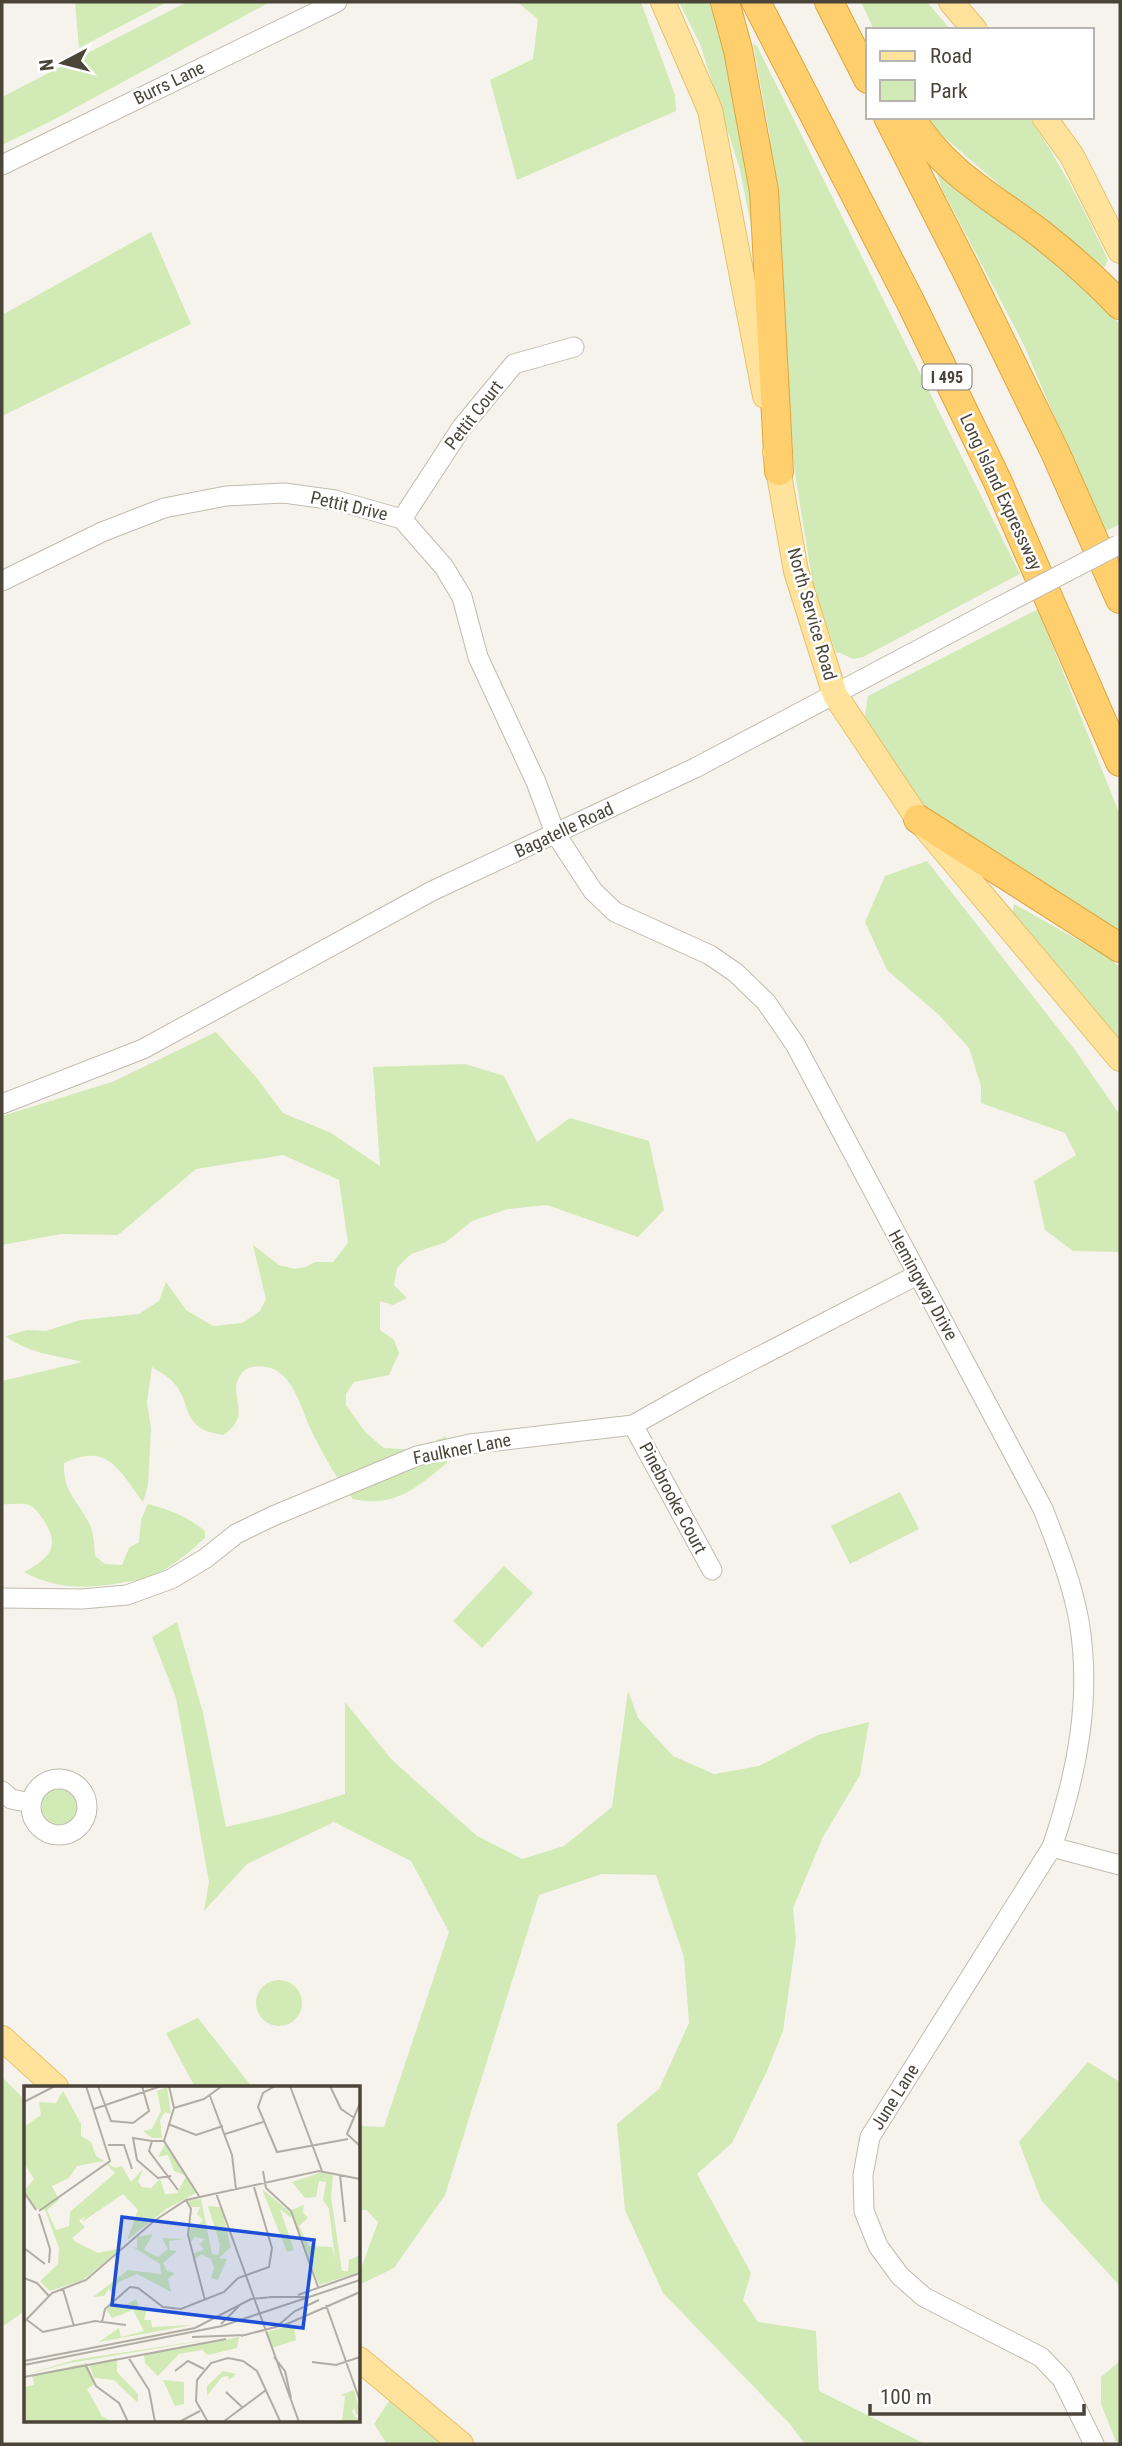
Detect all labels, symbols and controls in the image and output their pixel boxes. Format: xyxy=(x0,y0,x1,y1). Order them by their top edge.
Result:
north arrow xyxy=(28,28,98,98)
legend xyxy=(866,28,1094,119)
text: Road xyxy=(930,44,972,68)
street label: Burrs Lane xyxy=(130,56,208,109)
text: N xyxy=(34,58,59,72)
text: Park xyxy=(930,79,968,103)
road number: I 495 xyxy=(922,364,972,390)
street label: Pettit Court xyxy=(440,376,507,453)
street label: Long Island Expressway xyxy=(956,410,1047,574)
street label: Pettit Drive xyxy=(309,486,390,525)
street label: North Service Road xyxy=(784,545,841,682)
street label: Bagatelle Road xyxy=(511,797,617,862)
street label: Hemingway Drive xyxy=(885,1226,962,1343)
street label: Faulkner Lane xyxy=(411,1429,513,1468)
street label: Pinebrooke Court xyxy=(635,1438,712,1557)
street label: June Lane xyxy=(866,2060,923,2133)
inset map xyxy=(24,2086,360,2422)
scale bar xyxy=(870,2372,1084,2416)
text: 100 m xyxy=(880,2385,932,2409)

